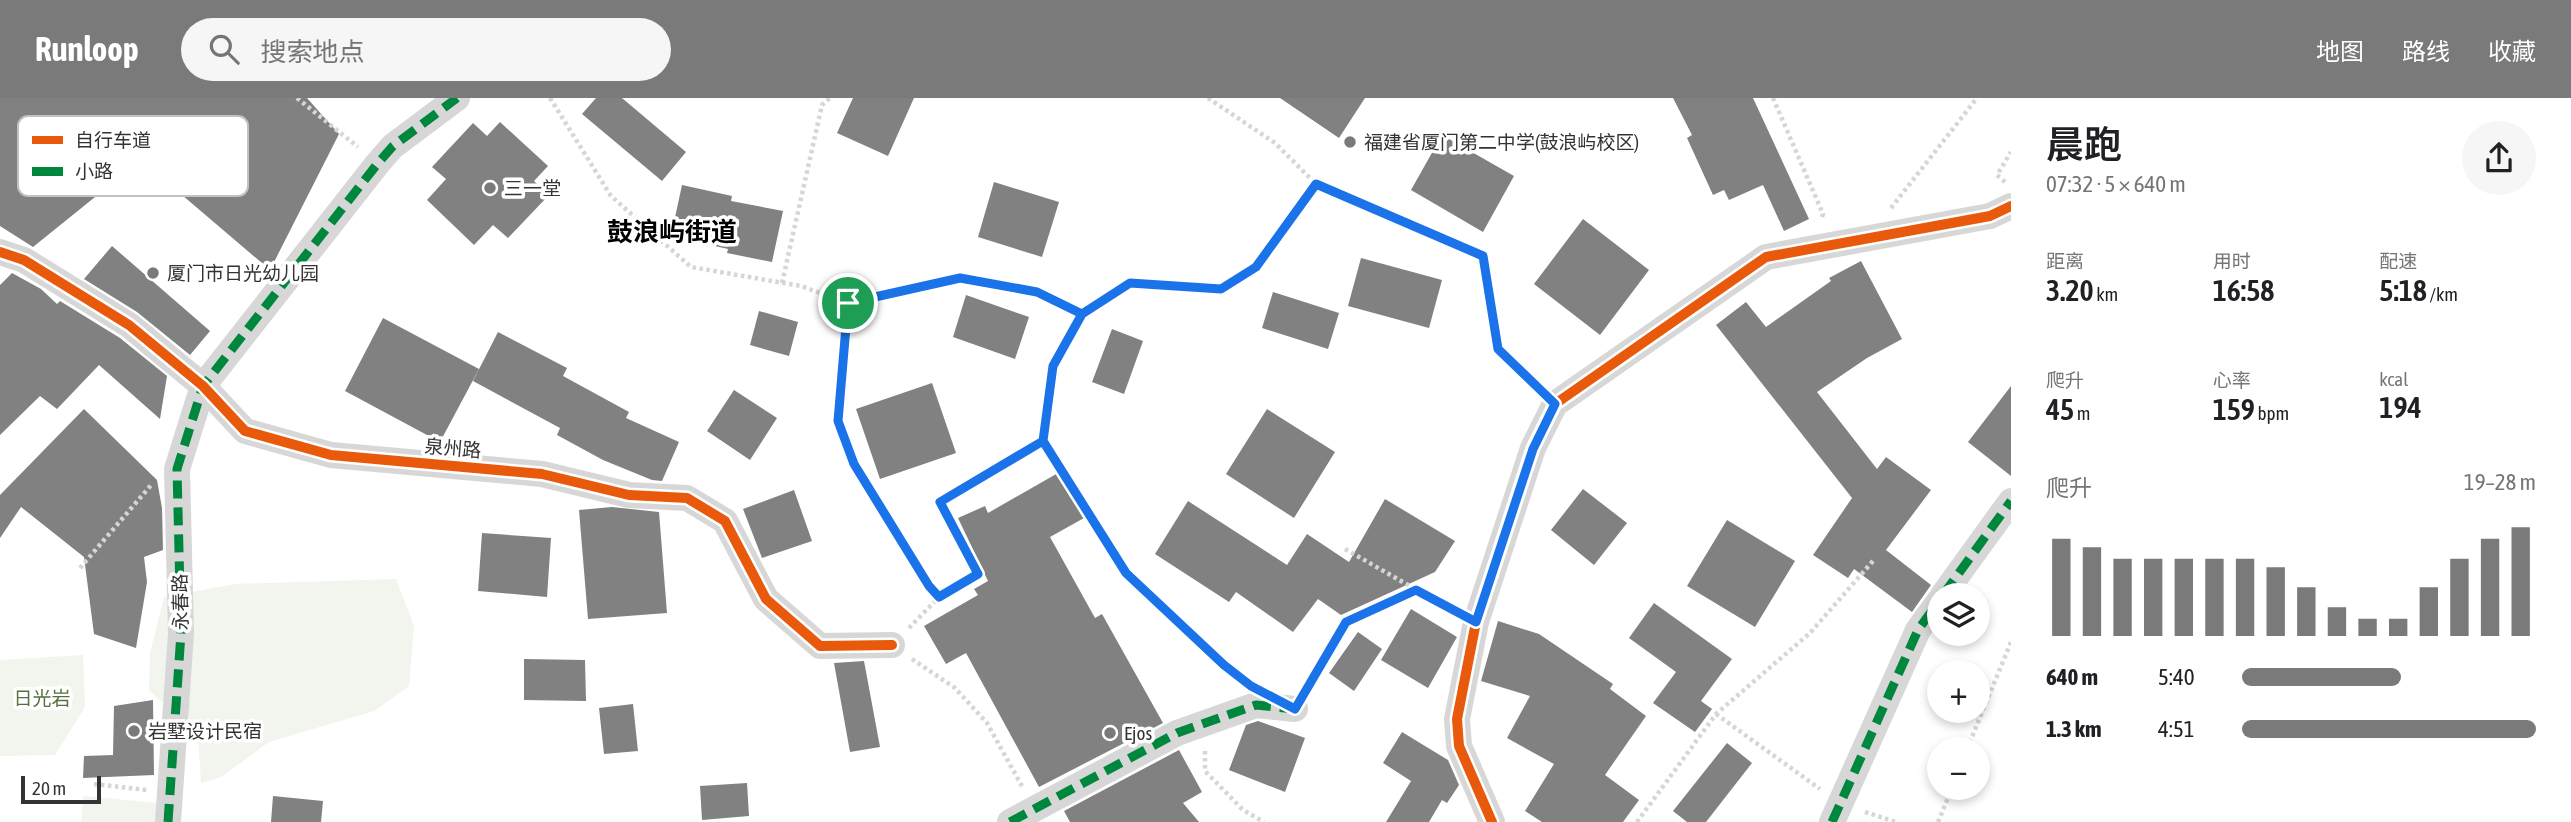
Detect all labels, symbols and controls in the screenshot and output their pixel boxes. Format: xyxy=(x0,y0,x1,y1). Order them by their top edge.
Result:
search box xyxy=(181,18,671,81)
text: Runloop xyxy=(35,30,139,68)
icon: search xyxy=(205,30,243,68)
text: 搜索地点 xyxy=(261,37,365,67)
text: 地图 xyxy=(2316,38,2364,65)
text: 路线 xyxy=(2402,38,2450,65)
text: 收藏 xyxy=(2488,38,2536,65)
legend xyxy=(18,116,248,196)
button: share xyxy=(2462,121,2536,195)
text: 晨跑 xyxy=(2046,123,2122,166)
text: 自行车道 xyxy=(75,129,151,151)
place label: 福建省厦门第二中学(鼓浪屿校区) xyxy=(1364,131,1639,153)
marker: 福建省厦门第二中学(鼓浪屿校区) xyxy=(1342,134,1358,150)
text: 小路 xyxy=(75,160,113,182)
text: 07:32 · 5 × 640 m xyxy=(2046,171,2186,197)
place label: 三一堂 xyxy=(504,177,561,199)
marker: 三一堂 xyxy=(482,180,498,196)
district label: 鼓浪屿街道 xyxy=(607,217,737,247)
text: 距离 xyxy=(2046,250,2084,272)
text: 用时 xyxy=(2213,250,2251,272)
text: 配速 xyxy=(2379,250,2417,272)
place label: 厦门市日光幼儿园 xyxy=(167,262,319,284)
marker: 厦门市日光幼儿园 xyxy=(145,265,161,281)
pin xyxy=(818,273,878,333)
text: 3.20 xyxy=(2046,273,2094,307)
text: 16:58 xyxy=(2213,273,2274,307)
text: 5:18 xyxy=(2379,273,2427,307)
text: km xyxy=(2094,283,2118,305)
text: /km xyxy=(2427,283,2458,305)
icon: arrive xyxy=(829,284,867,322)
text: kcal xyxy=(2379,368,2408,390)
text: 爬升 xyxy=(2046,369,2084,391)
text: 心率 xyxy=(2213,369,2251,391)
text: 194 xyxy=(2379,390,2422,424)
text: 45 xyxy=(2046,392,2074,426)
text: 159 xyxy=(2213,392,2255,426)
text: m xyxy=(2074,402,2091,424)
text: bpm xyxy=(2255,402,2289,424)
street label: 泉州路 xyxy=(424,435,482,461)
text: 19–28 m xyxy=(2464,469,2536,495)
text: 爬升 xyxy=(2046,475,2092,501)
street label: 永春路 xyxy=(169,573,191,631)
map controls xyxy=(1927,583,1990,800)
button: layers xyxy=(1927,583,1990,646)
button: + xyxy=(1927,660,1990,723)
text: 640 m xyxy=(2046,664,2098,690)
text: 5:40 xyxy=(2158,664,2195,690)
park label: 日光岩 xyxy=(13,687,71,709)
text: 1.3 km xyxy=(2046,716,2102,742)
text: 4:51 xyxy=(2158,716,2195,742)
place label: 岩墅设计民宿 xyxy=(148,720,262,742)
place label: Ejos xyxy=(1124,722,1152,744)
marker: 岩墅设计民宿 xyxy=(126,723,142,739)
marker: Ejos xyxy=(1102,725,1118,741)
button: − xyxy=(1927,737,1990,800)
scale bar xyxy=(21,773,102,805)
text: 20 m xyxy=(32,777,66,799)

